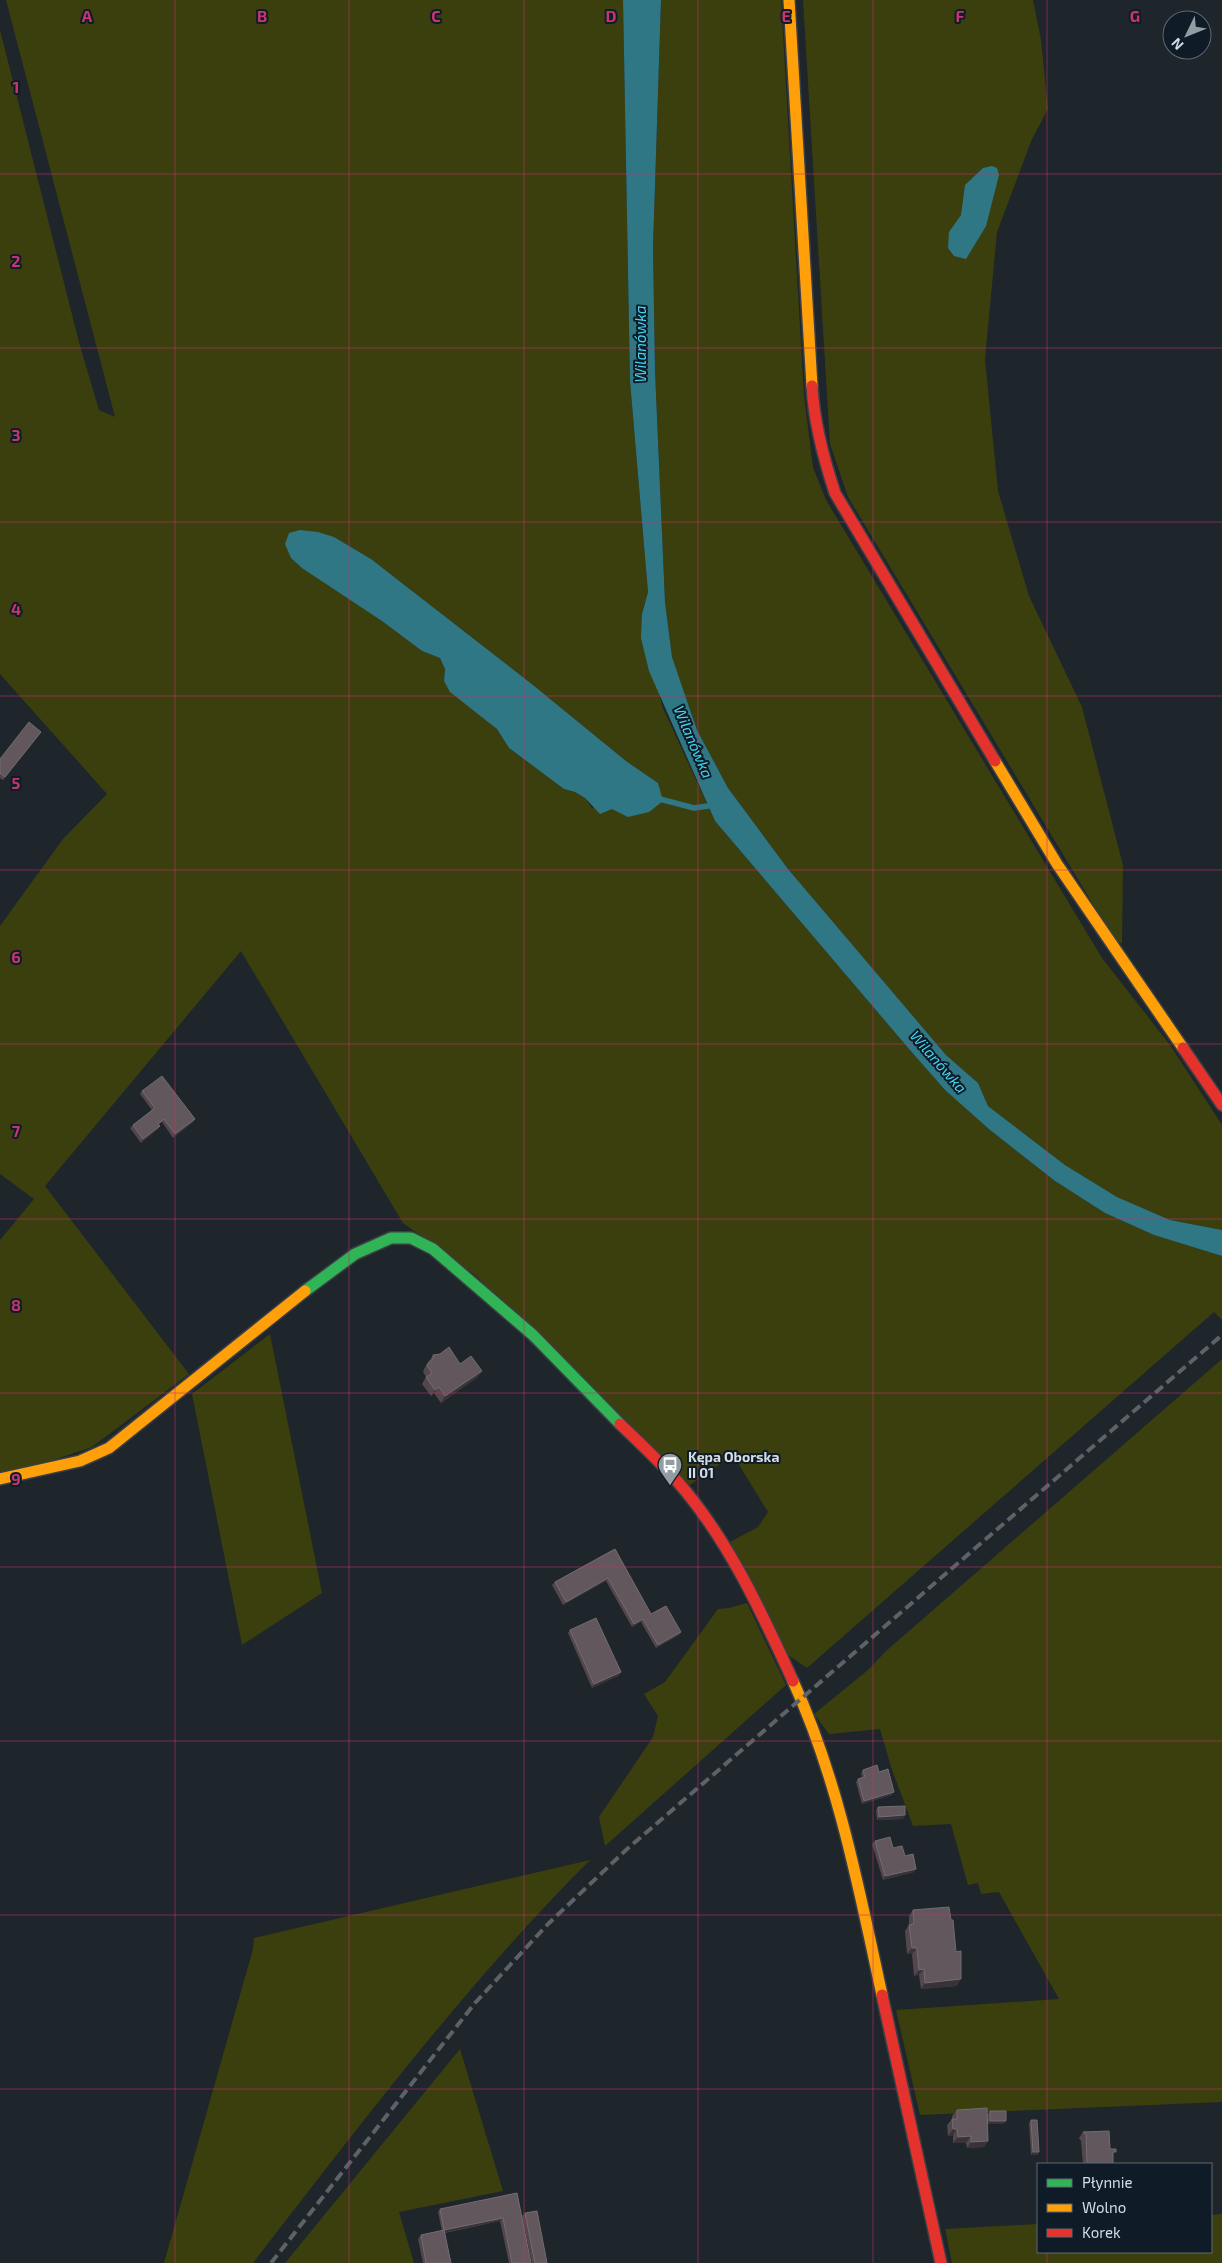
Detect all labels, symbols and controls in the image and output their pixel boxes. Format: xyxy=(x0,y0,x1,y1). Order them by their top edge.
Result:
text: A xyxy=(82,6,93,25)
text: B xyxy=(257,6,267,25)
text: C xyxy=(431,6,441,25)
text: D xyxy=(606,6,617,25)
text: E xyxy=(781,6,791,25)
text: F xyxy=(956,6,965,25)
text: G xyxy=(1130,6,1140,25)
north arrow xyxy=(1162,10,1212,60)
text: N xyxy=(1167,35,1187,54)
text: 1 xyxy=(13,77,19,96)
text: 2 xyxy=(11,251,21,270)
water label: Wilanówka xyxy=(631,306,649,382)
text: 3 xyxy=(11,425,21,444)
text: 4 xyxy=(11,599,21,618)
water label: Wilanówka xyxy=(671,703,717,781)
text: 5 xyxy=(12,773,21,792)
text: 6 xyxy=(11,947,21,966)
water label: Wilanówka xyxy=(907,1026,971,1096)
text: 7 xyxy=(12,1121,21,1140)
text: 8 xyxy=(11,1295,21,1314)
place label: Kępa Oborska II 01 xyxy=(688,1448,779,1481)
bus stop icon: Kępa Oborska II 01 xyxy=(657,1452,683,1486)
text: 9 xyxy=(11,1469,21,1488)
legend xyxy=(1037,2163,1212,2253)
text: Płynnie xyxy=(1082,2173,1133,2191)
text: Wolno xyxy=(1082,2198,1126,2216)
text: Korek xyxy=(1082,2223,1121,2241)

